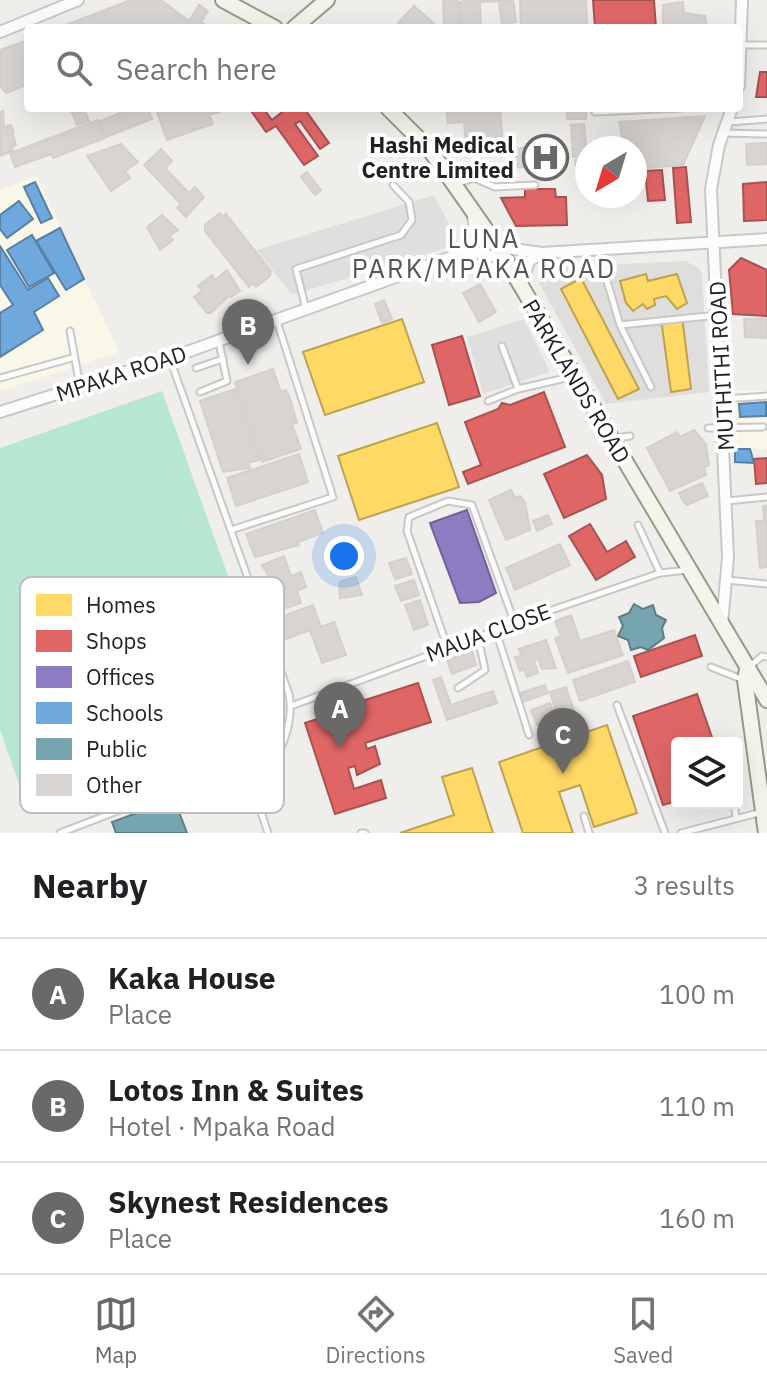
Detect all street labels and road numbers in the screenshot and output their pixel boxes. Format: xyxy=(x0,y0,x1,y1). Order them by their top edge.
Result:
street label: MUTHITHI ROAD xyxy=(702,281,740,451)
street label: PARKLANDS ROAD xyxy=(517,294,637,468)
street label: MPAKA ROAD xyxy=(52,338,190,408)
street label: MAUA CLOSE xyxy=(422,596,554,668)

